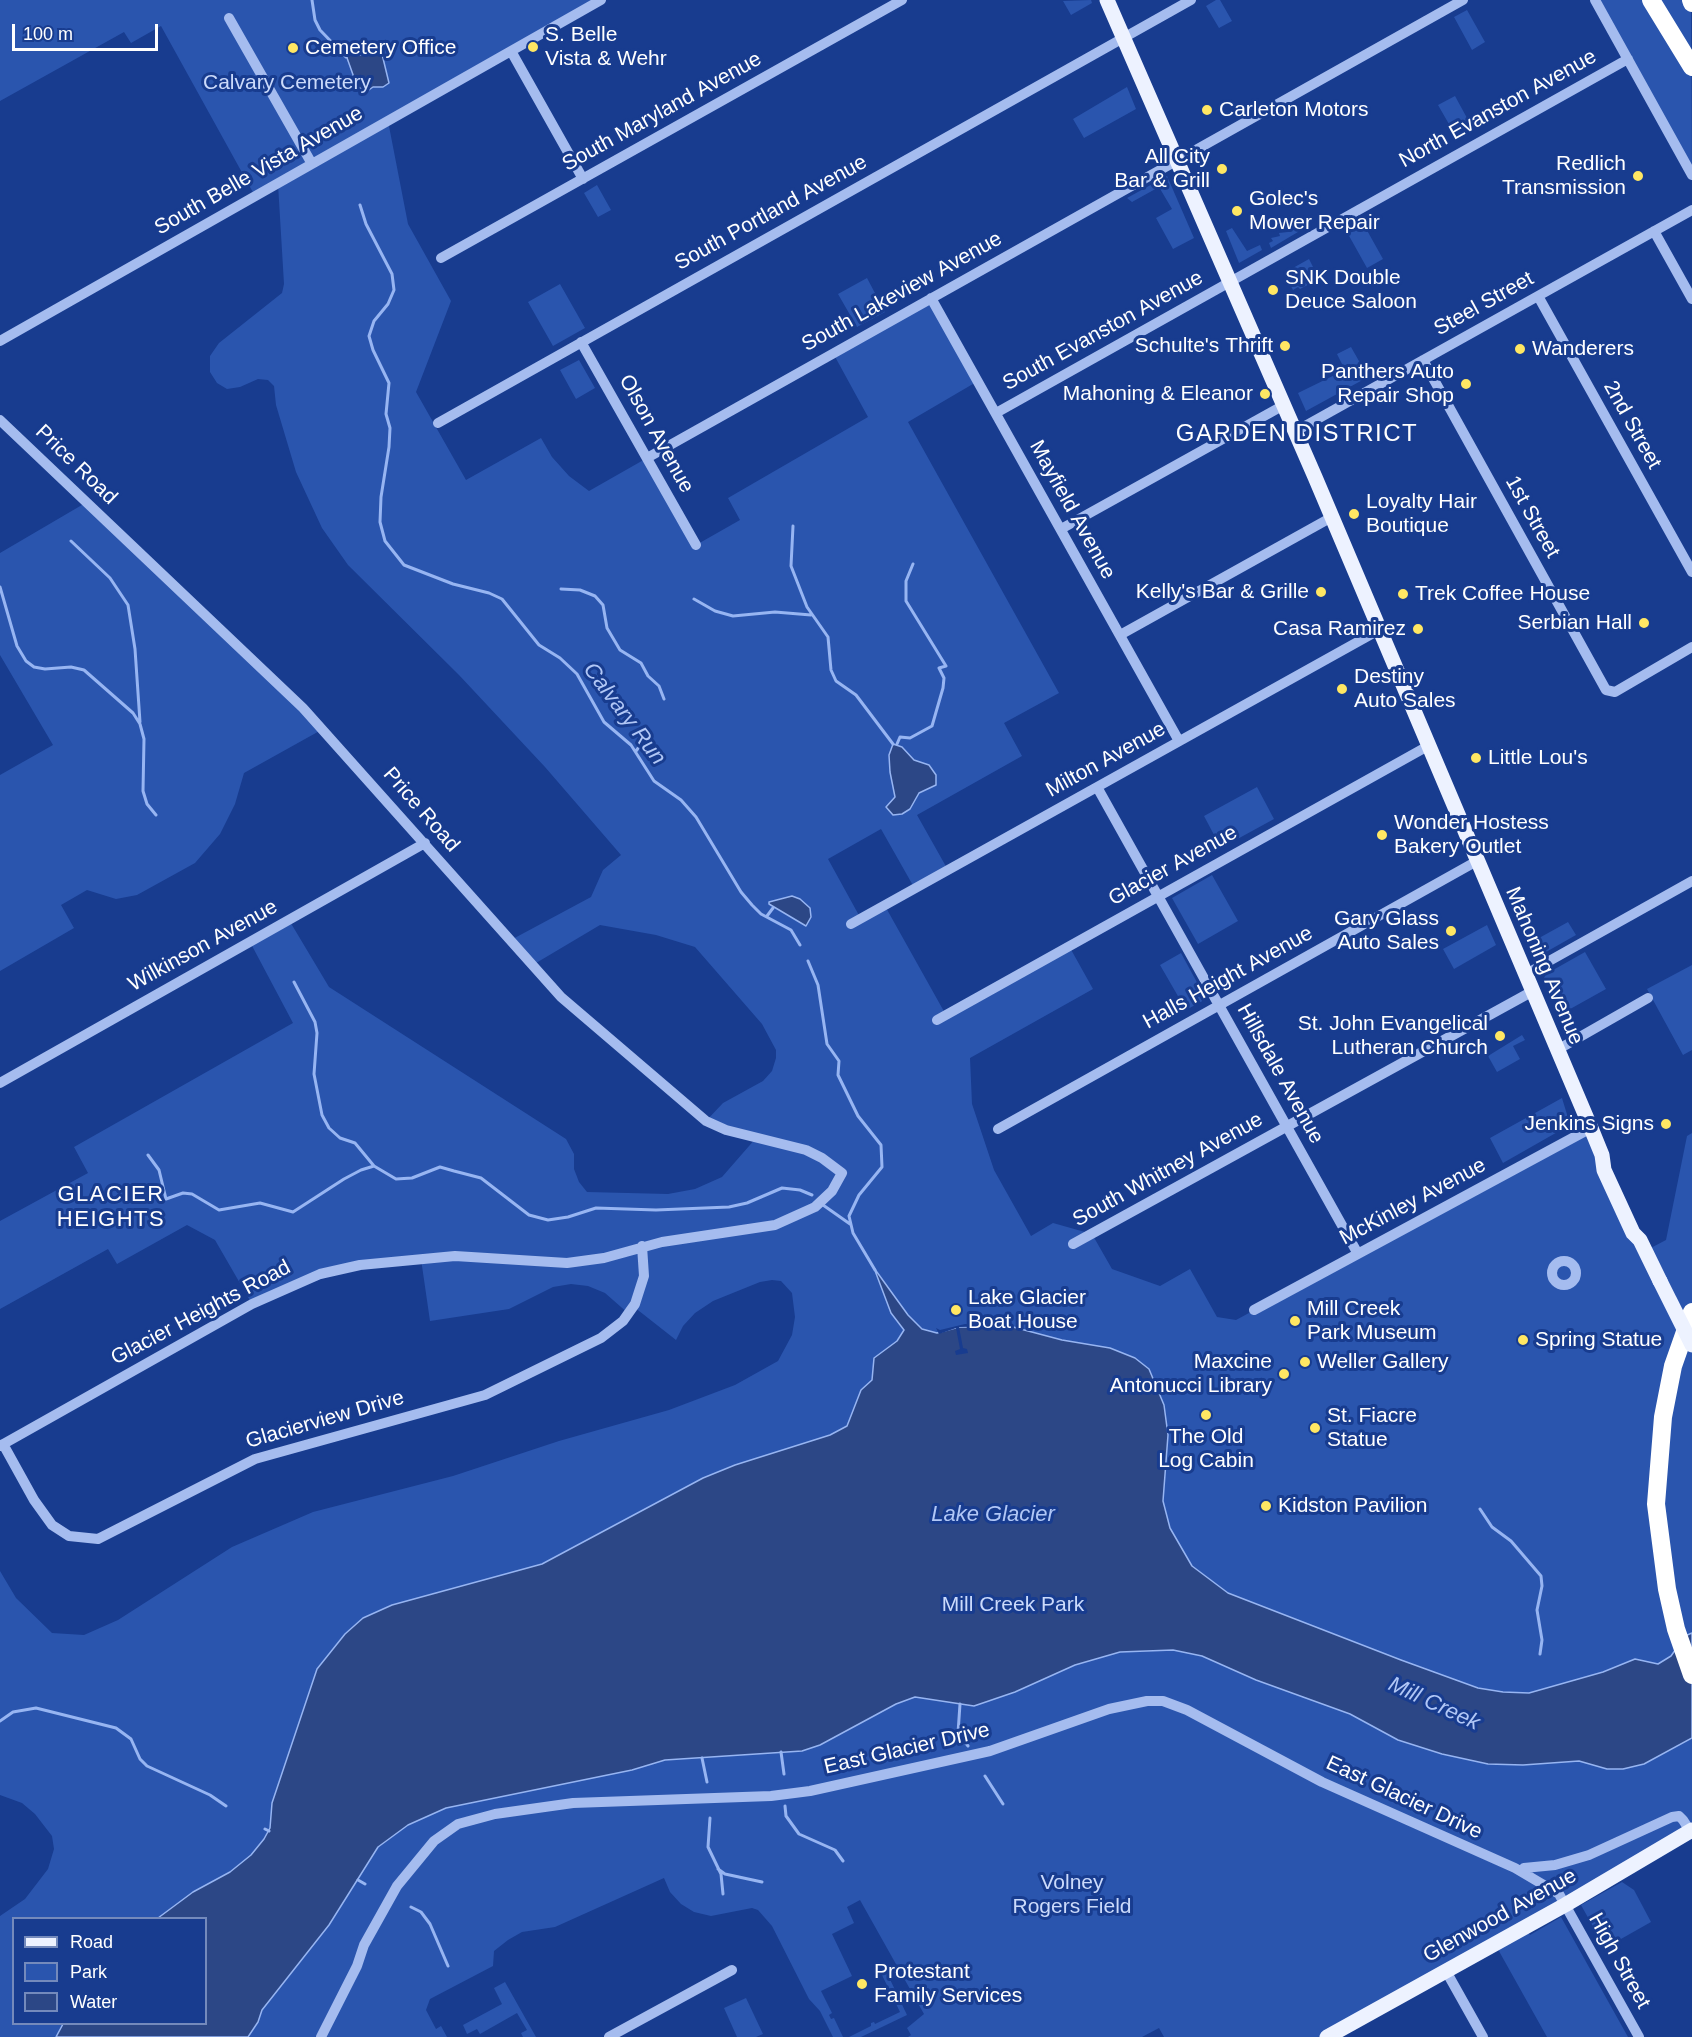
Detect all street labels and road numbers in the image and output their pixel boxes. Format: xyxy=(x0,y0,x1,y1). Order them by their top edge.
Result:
street label: North Evanston Avenue xyxy=(1395,44,1601,174)
street label: South Maryland Avenue xyxy=(558,47,766,177)
street label: South Belle Vista Avenue xyxy=(150,101,368,241)
street label: South Portland Avenue xyxy=(671,150,871,276)
street label: South Lakeview Avenue xyxy=(798,226,1006,358)
street label: South Evanston Avenue xyxy=(999,265,1207,397)
street label: Steel Street xyxy=(1430,266,1538,342)
street label: Olson Avenue xyxy=(613,370,699,498)
street label: 2nd Street xyxy=(1597,377,1667,473)
street label: Price Road xyxy=(30,420,122,510)
street label: Mayfield Avenue xyxy=(1023,436,1121,584)
street label: 1st Street xyxy=(1499,472,1565,562)
street label: Milton Avenue xyxy=(1042,717,1170,803)
street label: Price Road xyxy=(377,763,465,857)
street label: Glacier Avenue xyxy=(1104,820,1242,912)
street label: Mahoning Avenue xyxy=(1499,883,1589,1049)
street label: Wilkinson Avenue xyxy=(124,895,282,997)
street label: Halls Height Avenue xyxy=(1139,921,1317,1035)
street label: Hillsdale Avenue xyxy=(1231,1000,1329,1148)
street label: South Whitney Avenue xyxy=(1069,1107,1267,1233)
street label: McKinley Avenue xyxy=(1336,1153,1490,1251)
street label: Glacier Heights Road xyxy=(107,1255,295,1371)
street label: Glacierview Drive xyxy=(243,1385,407,1455)
street label: East Glacier Drive xyxy=(822,1718,992,1780)
street label: East Glacier Drive xyxy=(1322,1751,1486,1845)
street label: Glenwood Avenue xyxy=(1419,1863,1581,1969)
street label: High Street xyxy=(1583,1909,1655,2013)

